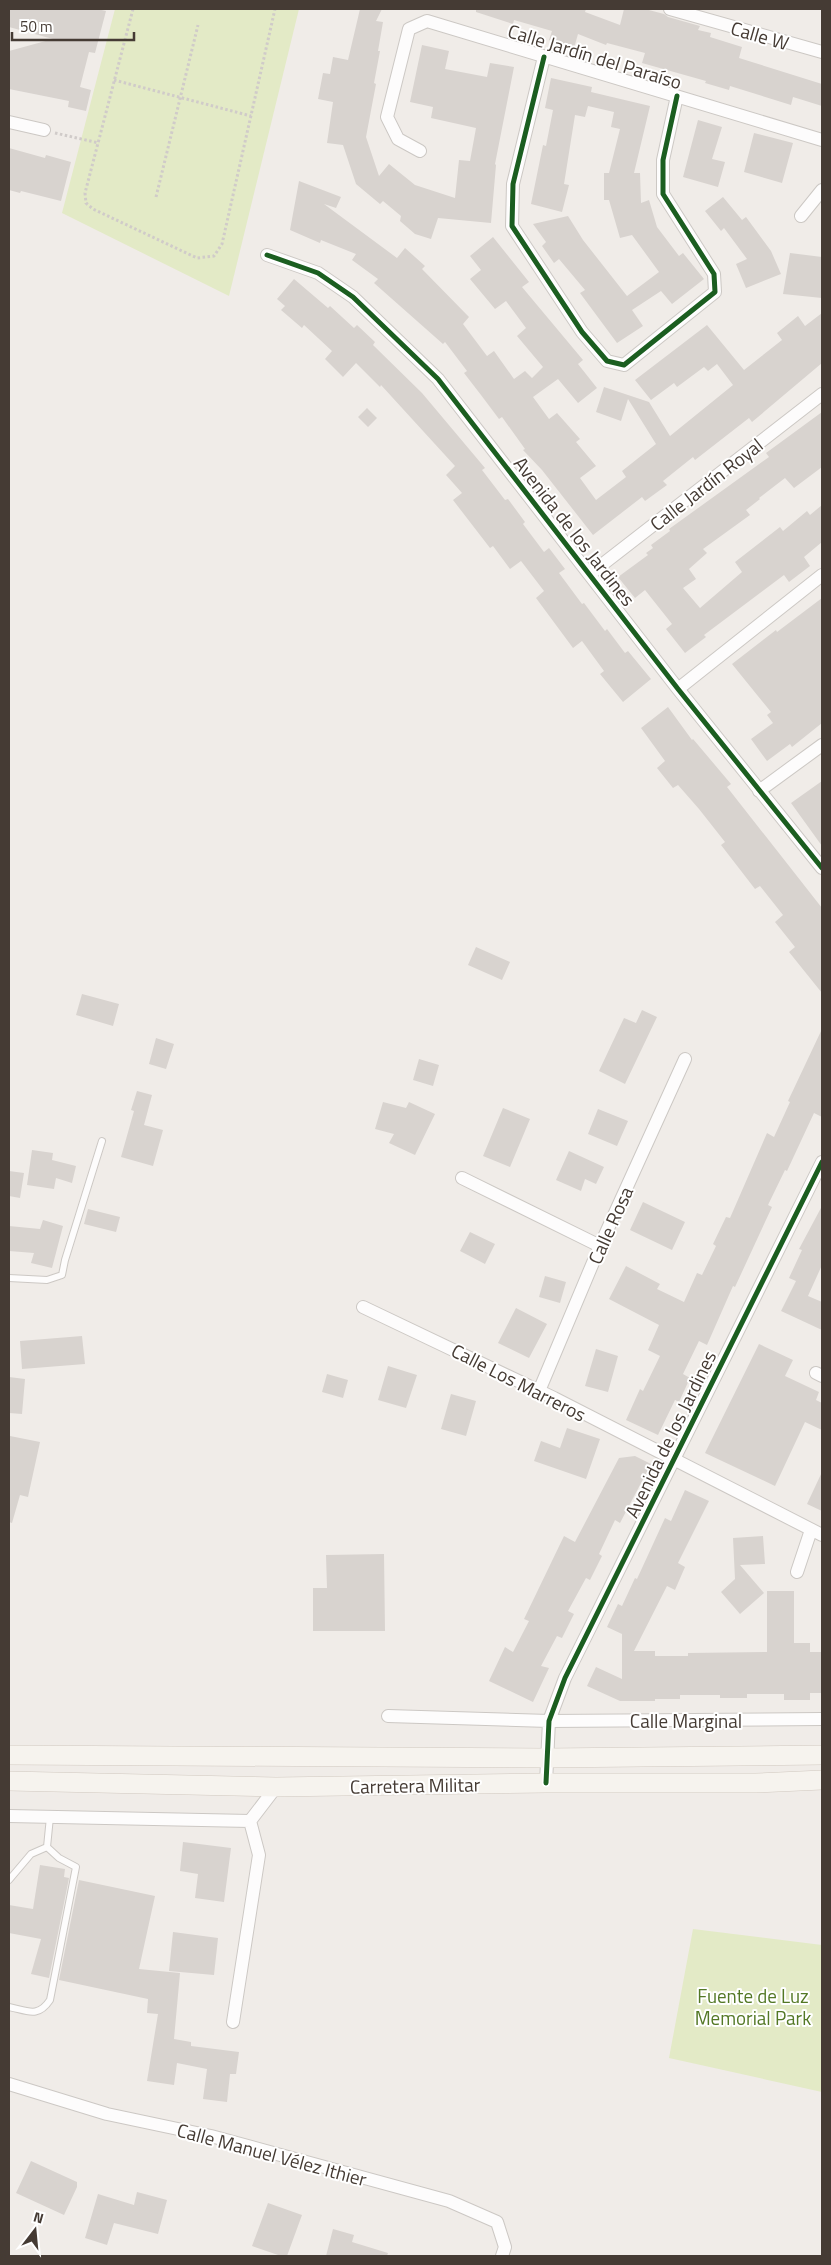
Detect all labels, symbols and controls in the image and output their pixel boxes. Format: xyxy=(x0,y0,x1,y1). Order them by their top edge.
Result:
scale bar xyxy=(12,10,135,42)
street label: Calle W xyxy=(728,13,793,57)
text: 50 m xyxy=(20,15,53,38)
street label: Calle Jardín del Paraíso xyxy=(505,16,685,96)
street label: Calle Jardín Royal xyxy=(643,431,769,537)
street label: Avenida de los Jardines xyxy=(507,450,643,612)
street label: Calle Rosa xyxy=(580,1181,640,1269)
street label: Calle Los Marreros xyxy=(447,1336,592,1429)
street label: Avenida de los Jardines xyxy=(617,1345,723,1523)
street label: Calle Marginal xyxy=(630,1706,742,1735)
street label: Carretera Militar xyxy=(350,1769,481,1801)
park label: Fuente de Luz Memorial Park xyxy=(695,1981,811,2032)
street label: Calle Manuel Vélez Ithier xyxy=(174,2115,370,2193)
north arrow xyxy=(10,2205,60,2255)
text: N xyxy=(31,2206,46,2228)

